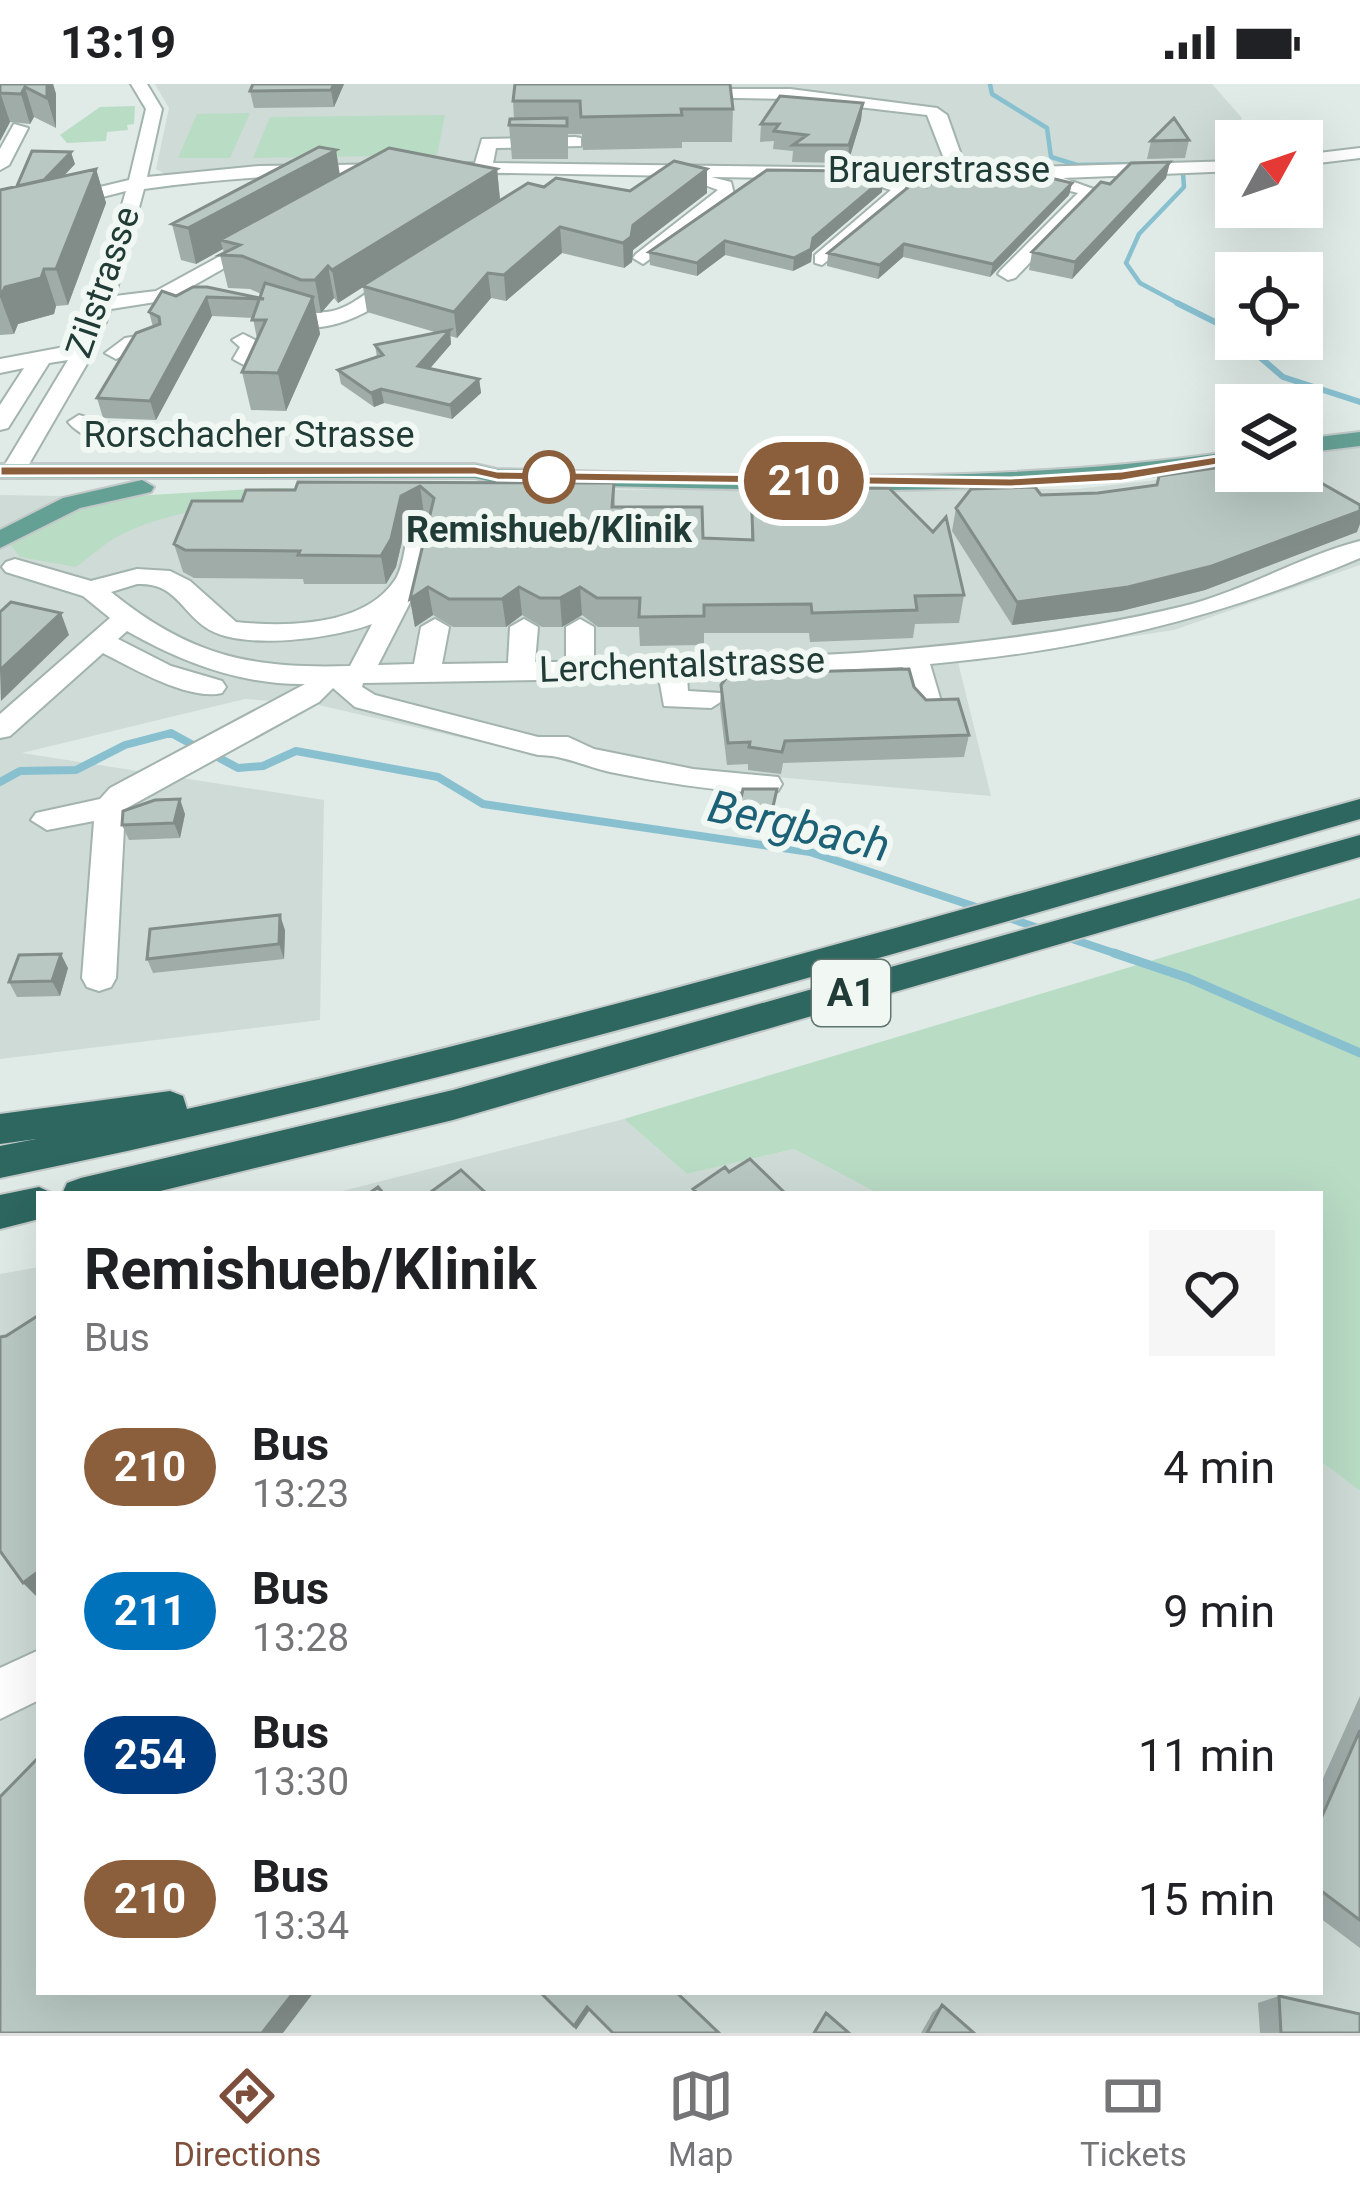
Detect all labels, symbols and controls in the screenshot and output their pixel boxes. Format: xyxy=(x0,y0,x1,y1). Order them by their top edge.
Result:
text: 13:19 xyxy=(60,16,176,69)
north arrow xyxy=(1215,120,1323,228)
map controls xyxy=(1215,120,1323,492)
street label: Brauerstrasse xyxy=(828,149,1050,191)
street label: Zilstrasse xyxy=(58,201,148,363)
button: locate xyxy=(1215,252,1323,360)
button: layers xyxy=(1215,384,1323,492)
street label: Rorschacher Strasse xyxy=(83,414,415,456)
line badge: 210 xyxy=(735,442,873,520)
marker: Remishueb/Klinik xyxy=(524,452,574,502)
text: 210 xyxy=(768,456,840,505)
place label: Remishueb/Klinik xyxy=(406,509,693,551)
street label: Lerchentalstrasse xyxy=(538,639,826,691)
water label: Bergbach xyxy=(703,779,895,873)
road number: A1 xyxy=(812,960,890,1026)
button: heart xyxy=(1149,1230,1275,1356)
text: Remishueb/Klinik xyxy=(84,1236,537,1303)
text: Bus xyxy=(84,1315,150,1361)
text: Bus xyxy=(252,1418,329,1471)
text: 4 min xyxy=(1163,1441,1275,1494)
text: 210 xyxy=(114,1442,186,1491)
text: 13:23 xyxy=(252,1471,349,1517)
text: Bus xyxy=(252,1562,329,1615)
text: 9 min xyxy=(1163,1585,1275,1638)
text: 211 xyxy=(114,1586,186,1635)
text: 13:28 xyxy=(252,1615,349,1661)
text: Bus xyxy=(252,1706,329,1759)
text: 11 min xyxy=(1138,1729,1275,1782)
text: 254 xyxy=(114,1730,186,1779)
text: 13:30 xyxy=(252,1759,349,1805)
text: Bus xyxy=(252,1850,329,1903)
text: 15 min xyxy=(1138,1873,1275,1926)
text: 210 xyxy=(114,1874,186,1923)
text: 13:34 xyxy=(252,1903,349,1949)
tab: Directions xyxy=(173,2063,321,2174)
tab: Map xyxy=(668,2063,734,2174)
tab: Tickets xyxy=(1080,2063,1187,2174)

